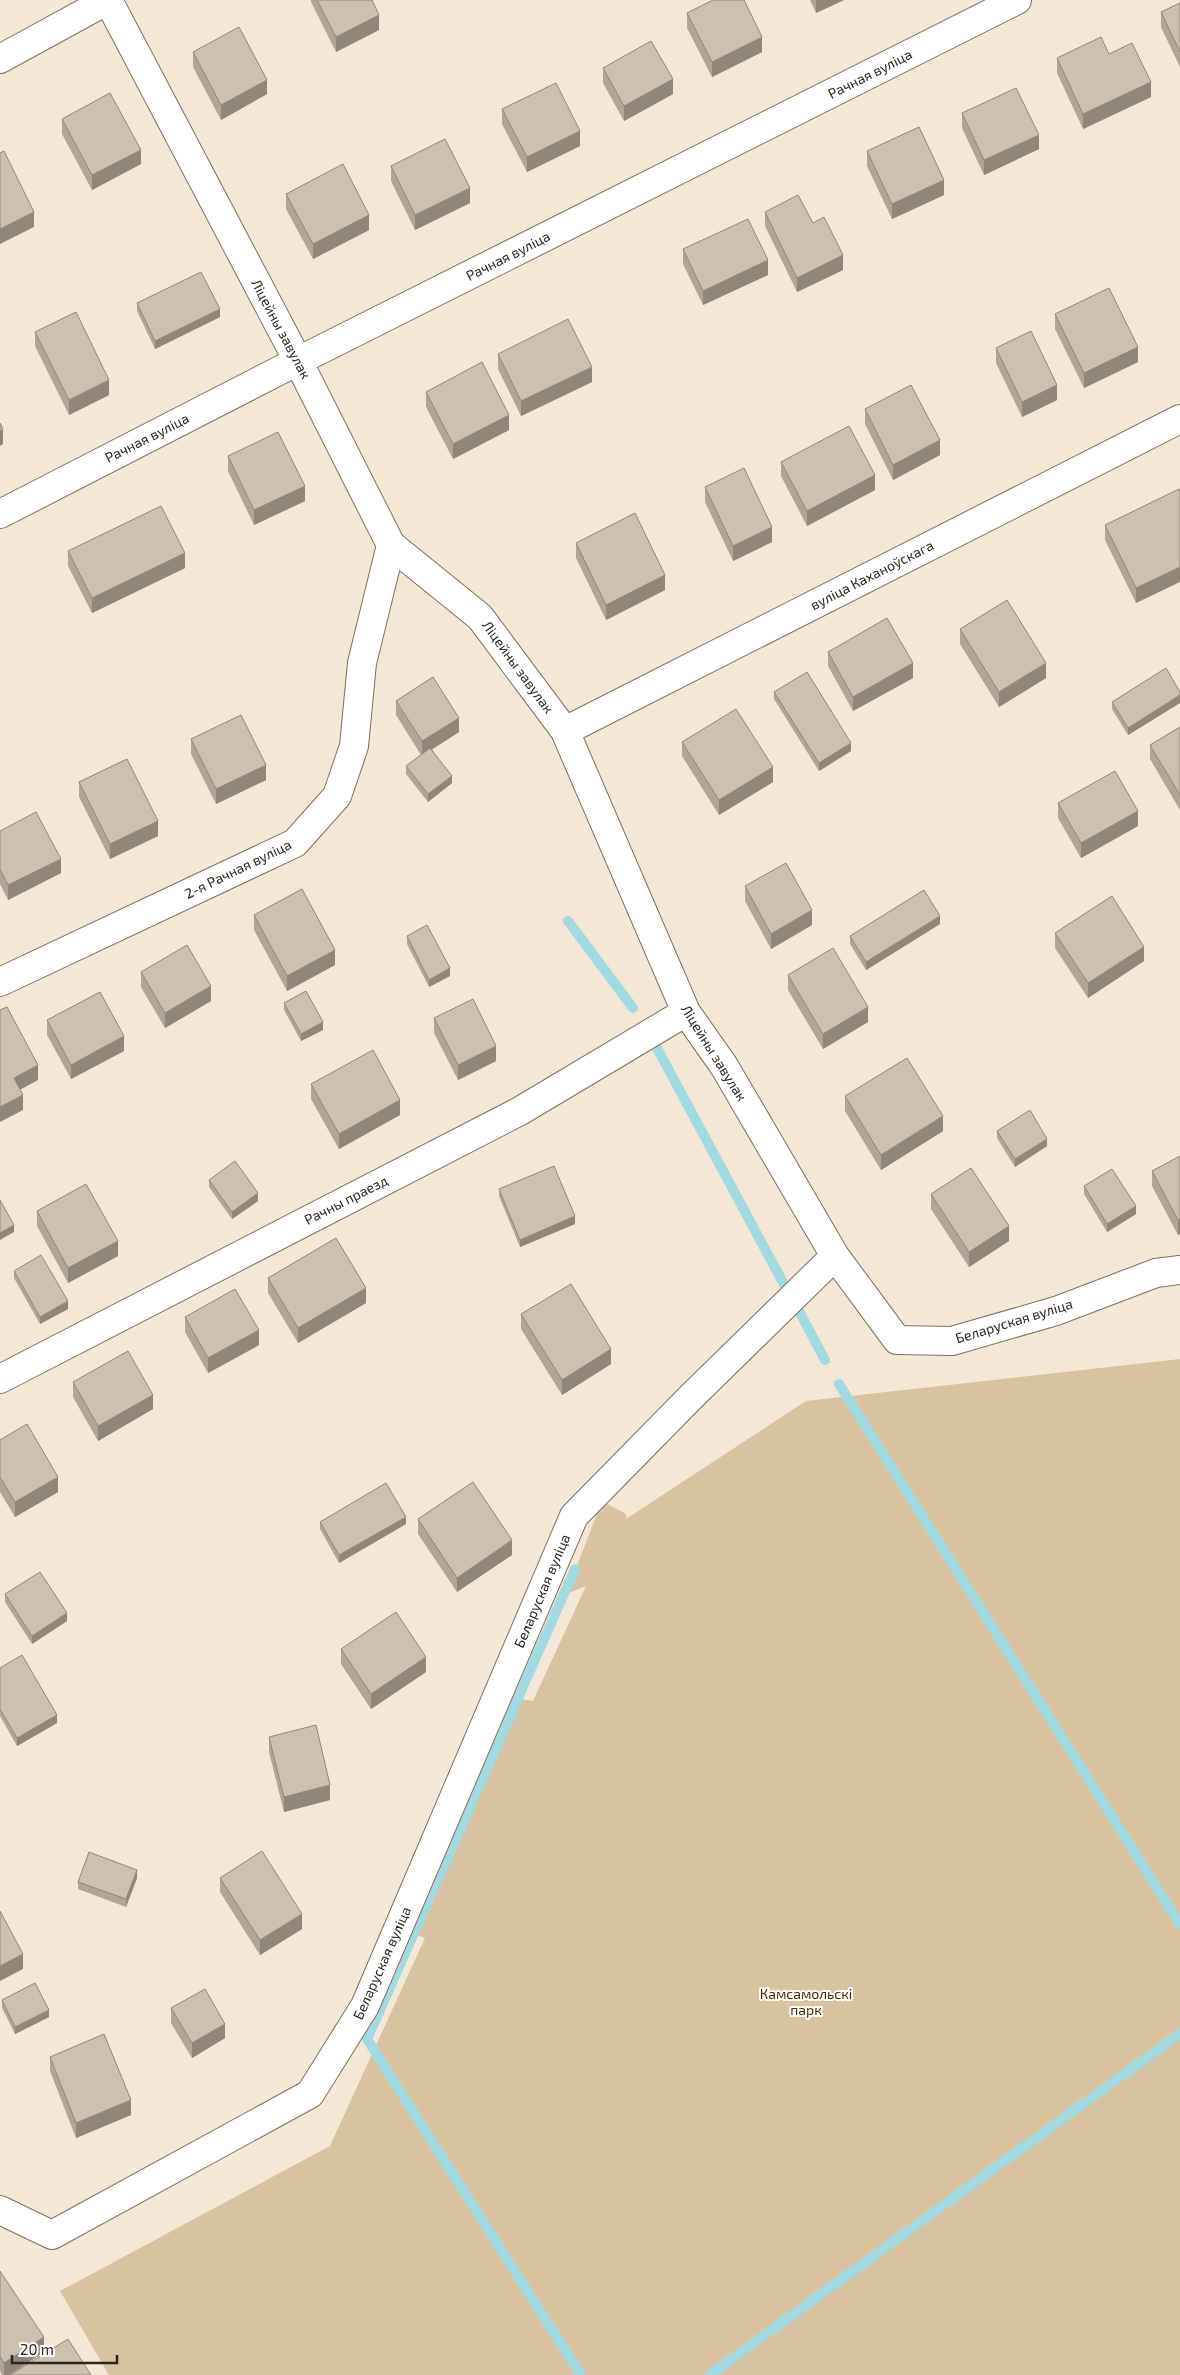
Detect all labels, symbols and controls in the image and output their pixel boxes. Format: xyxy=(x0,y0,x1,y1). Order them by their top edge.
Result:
street label: Рачная вуліца xyxy=(825,45,915,102)
street label: Рачная вуліца xyxy=(463,227,553,284)
street label: Ліцейны завулак xyxy=(248,276,315,382)
street label: Рачная вуліца xyxy=(102,409,192,466)
street label: вуліца Каханоўскага xyxy=(807,536,936,613)
street label: Ліцейны завулак xyxy=(479,617,558,717)
street label: 2-я Рачная вуліца xyxy=(181,835,294,902)
street label: Ліцейны завулак xyxy=(678,1001,751,1104)
street label: Рачны праезд xyxy=(301,1171,390,1228)
street label: Беларуская вуліца xyxy=(953,1295,1075,1346)
street label: Беларуская вуліца xyxy=(510,1531,573,1650)
street label: Беларуская вуліца xyxy=(349,1904,414,2022)
park label: Камсамольскі парк xyxy=(760,1985,852,2018)
scale bar xyxy=(12,2332,118,2364)
text: 20 m xyxy=(20,2340,54,2358)

